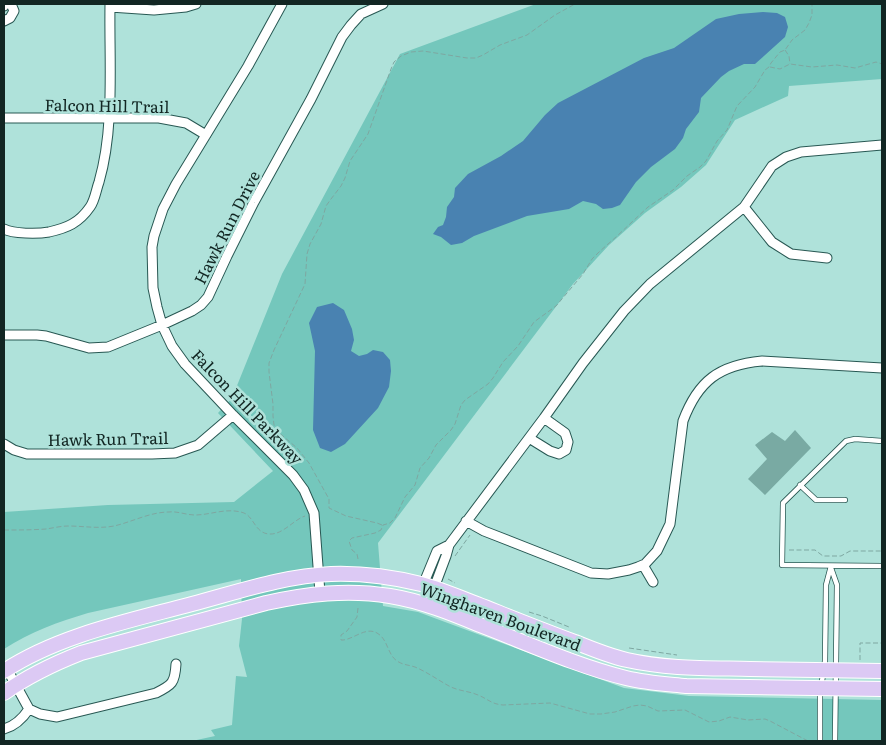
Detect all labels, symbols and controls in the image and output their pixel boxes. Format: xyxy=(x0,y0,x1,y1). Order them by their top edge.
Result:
street label: Falcon Hill Trail xyxy=(44,92,170,118)
street label: Hawk Run Drive xyxy=(187,166,265,288)
street label: Falcon Hill Parkway xyxy=(187,343,310,470)
street label: Hawk Run Trail xyxy=(47,425,169,451)
street label: Winghaven Boulevard xyxy=(417,576,585,656)

